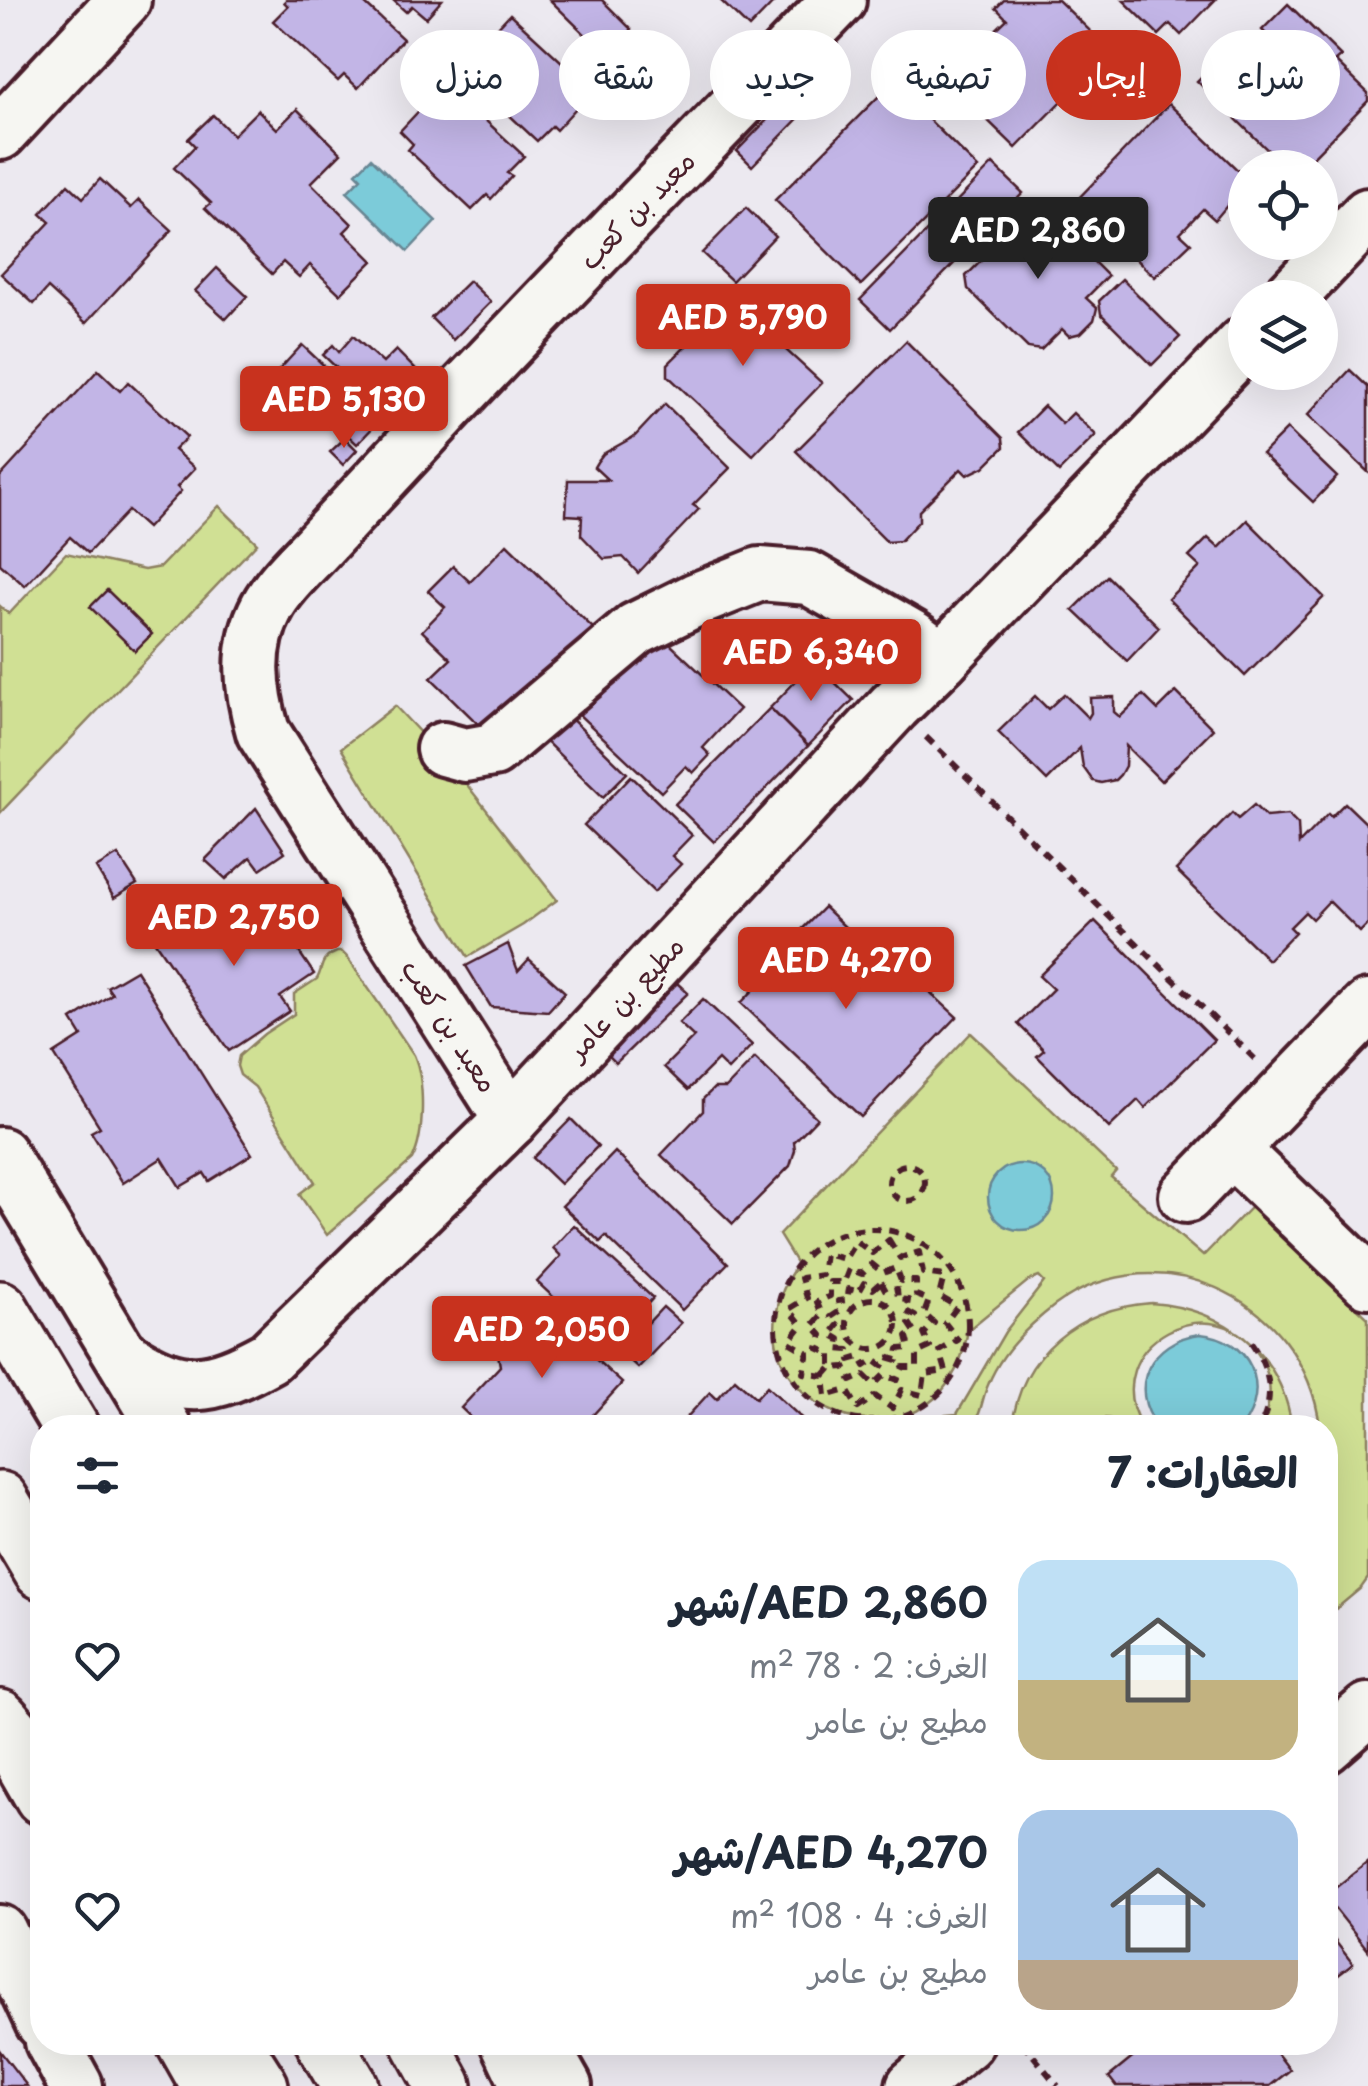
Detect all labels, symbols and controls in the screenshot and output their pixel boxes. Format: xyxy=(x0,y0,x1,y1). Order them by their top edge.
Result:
chip: منزل xyxy=(400,30,539,120)
chip: شقة xyxy=(559,30,690,120)
chip: جديد xyxy=(710,30,851,120)
chip: تصفية xyxy=(871,30,1026,120)
chip: إيجار xyxy=(1046,30,1181,120)
chip: شراء xyxy=(1201,30,1340,120)
street label: معبد بن كعب xyxy=(568,139,704,279)
map controls xyxy=(1228,150,1338,390)
button: locate xyxy=(1228,150,1338,260)
pin: AED 2,860 xyxy=(924,197,1152,282)
text: AED 2,860 xyxy=(950,205,1126,253)
button: layers xyxy=(1228,280,1338,390)
pin: AED 5,790 xyxy=(629,284,857,369)
text: AED 5,790 xyxy=(658,292,828,340)
pin: AED 5,130 xyxy=(230,366,458,451)
text: AED 5,130 xyxy=(262,374,426,422)
pin: AED 6,340 xyxy=(697,619,925,704)
text: AED 6,340 xyxy=(723,627,899,675)
pin: AED 2,750 xyxy=(120,884,348,969)
text: AED 2,750 xyxy=(148,892,320,940)
street label: مطيع بن عامر xyxy=(553,925,693,1071)
pin: AED 4,270 xyxy=(732,927,960,1012)
text: AED 4,270 xyxy=(760,935,932,983)
street label: معبد بن كعب xyxy=(392,950,510,1100)
pin: AED 2,050 xyxy=(428,1296,656,1381)
text: AED 2,050 xyxy=(454,1304,630,1352)
text: العقارات: 7 xyxy=(1107,1439,1298,1502)
icon: filters xyxy=(70,1448,125,1503)
text: AED 2,860/شهر xyxy=(670,1569,988,1632)
icon: home xyxy=(1098,1600,1218,1720)
icon: heart xyxy=(70,1633,125,1688)
text: الغرف: 2 · 78 m² xyxy=(749,1641,988,1689)
text: مطيع بن عامر xyxy=(809,1696,988,1744)
text: AED 4,270/شهر xyxy=(675,1819,988,1882)
icon: home xyxy=(1098,1850,1218,1970)
icon: heart xyxy=(70,1883,125,1938)
text: الغرف: 4 · 108 m² xyxy=(730,1891,988,1939)
text: مطيع بن عامر xyxy=(809,1946,988,1994)

